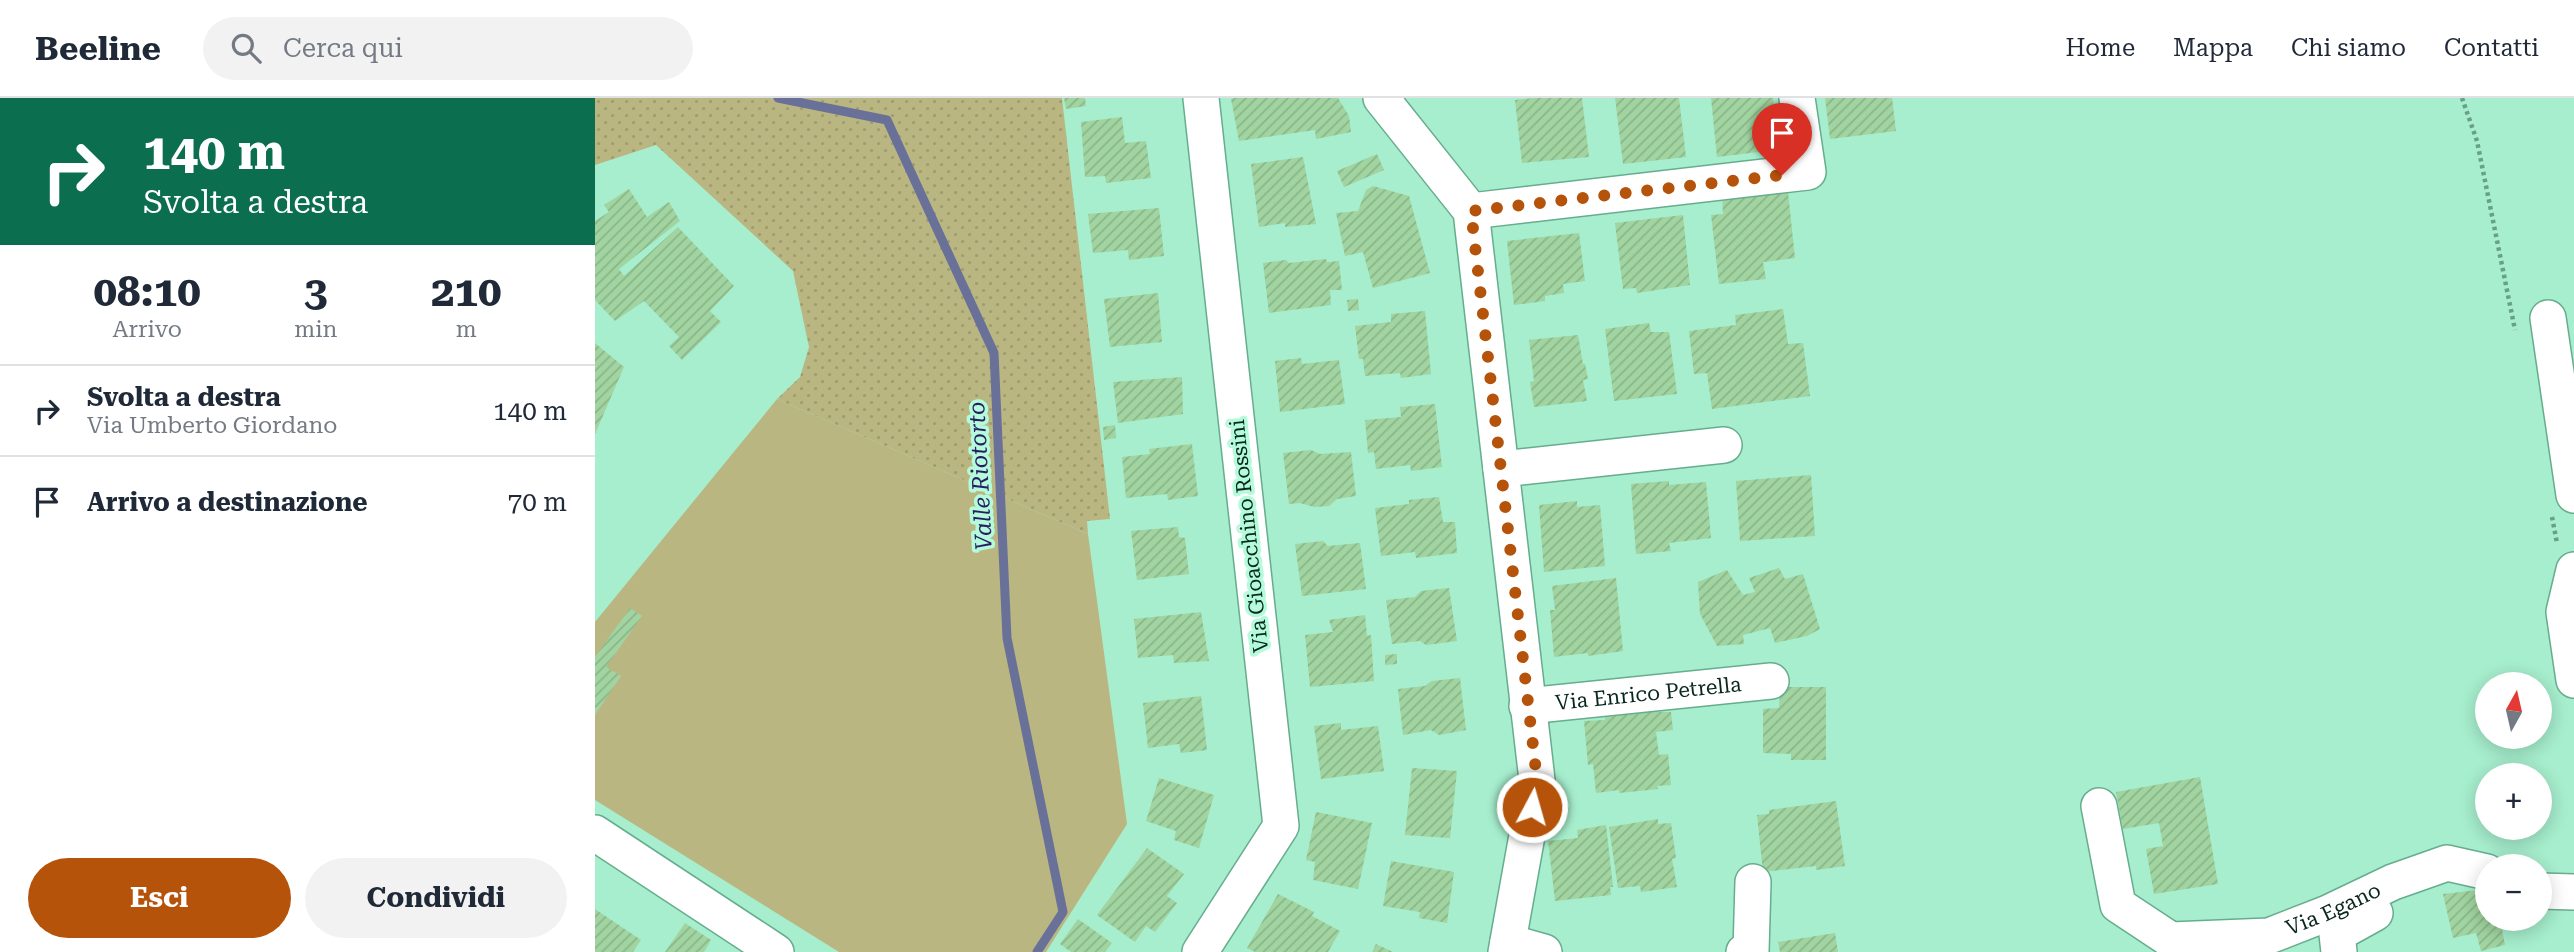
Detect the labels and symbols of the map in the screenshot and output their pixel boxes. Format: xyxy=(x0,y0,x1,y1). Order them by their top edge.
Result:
pin xyxy=(1752,103,1812,175)
water label: Valle Riotorto xyxy=(963,401,998,551)
street label: Via Gioacchino Rossini xyxy=(1225,418,1273,654)
street label: Via Enrico Petrella xyxy=(1554,672,1743,715)
north arrow xyxy=(2475,672,2551,749)
position arrow xyxy=(1495,770,1569,844)
street label: Via Egano xyxy=(2282,878,2384,940)

